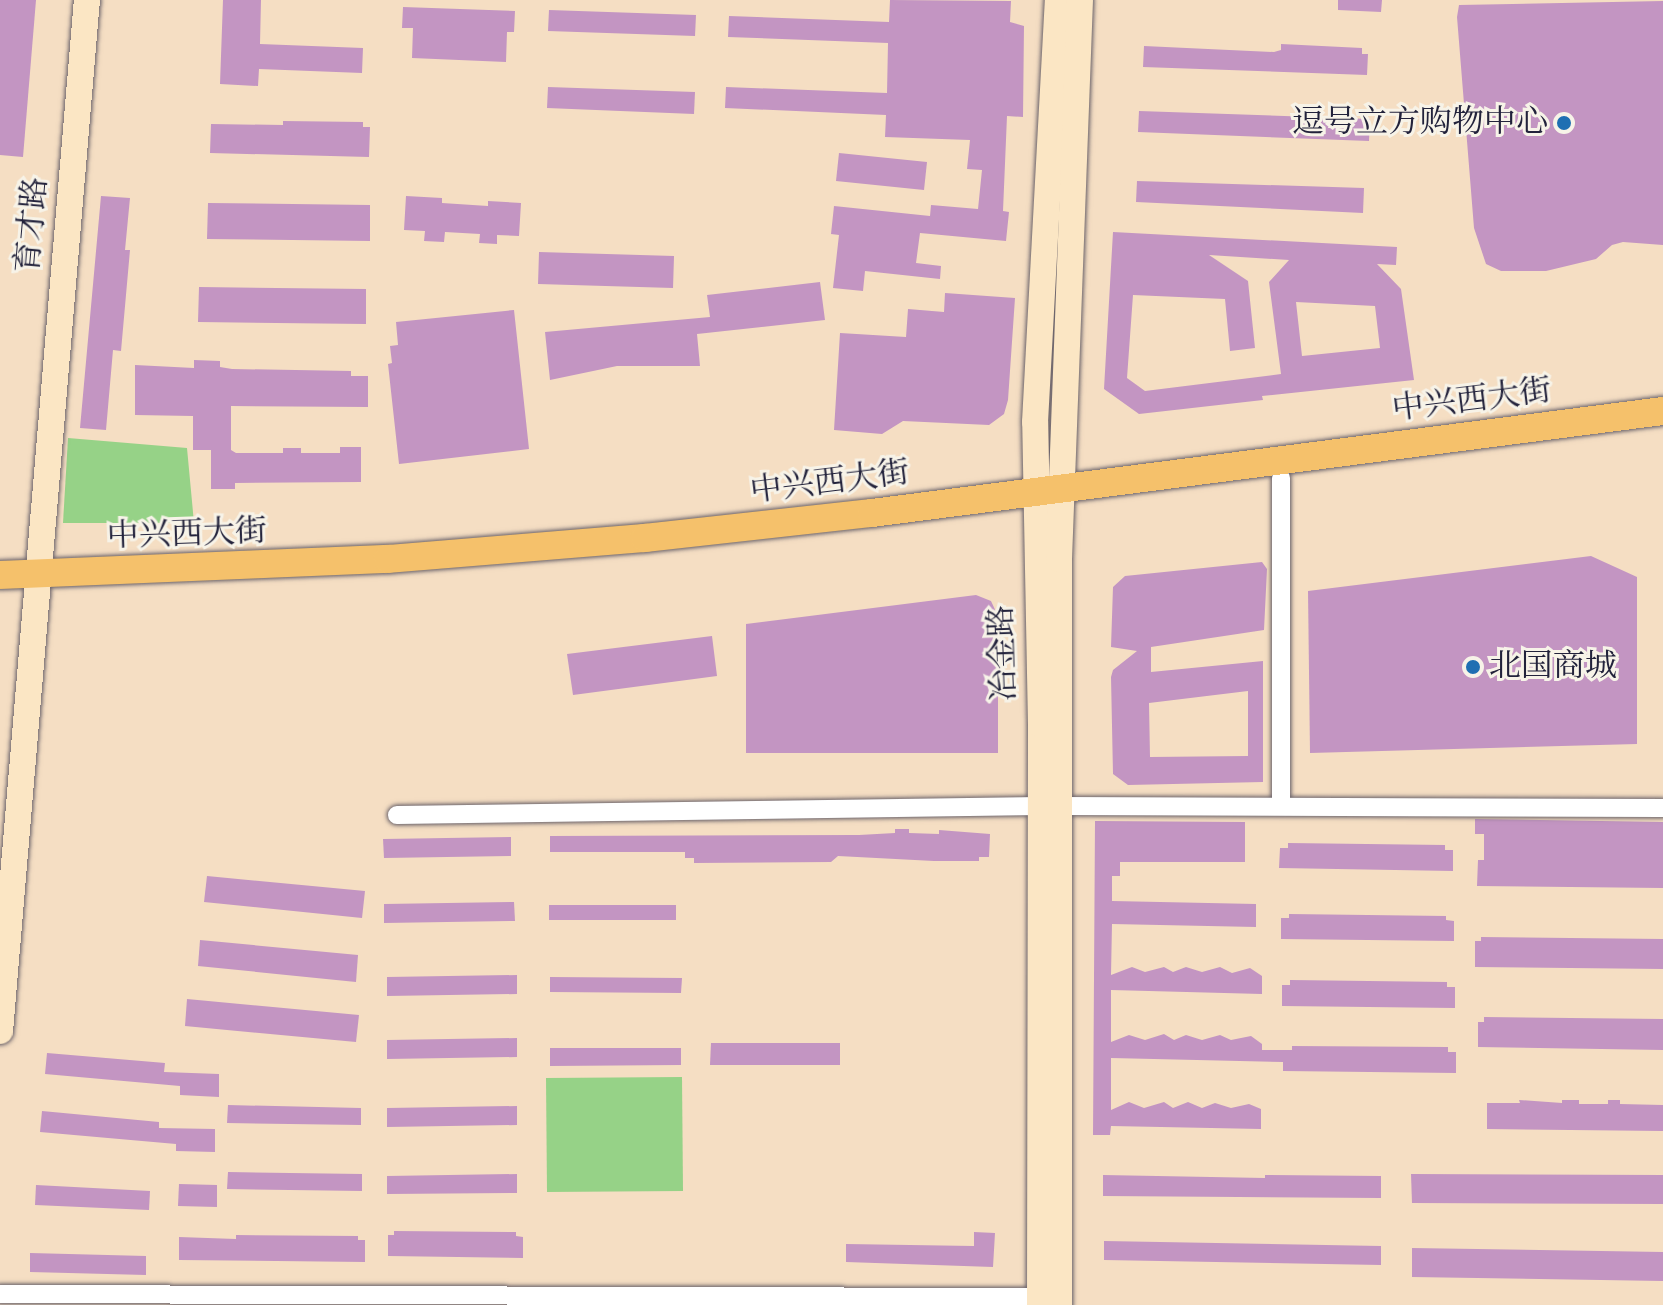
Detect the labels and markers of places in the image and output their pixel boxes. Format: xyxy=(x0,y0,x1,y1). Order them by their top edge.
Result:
place label: 逗号立方购物中心 xyxy=(1292,104,1548,142)
marker: 逗号立方购物中心 xyxy=(1555,114,1573,132)
place label: 北国商城 xyxy=(1489,648,1617,686)
marker: 北国商城 xyxy=(1464,658,1482,676)

